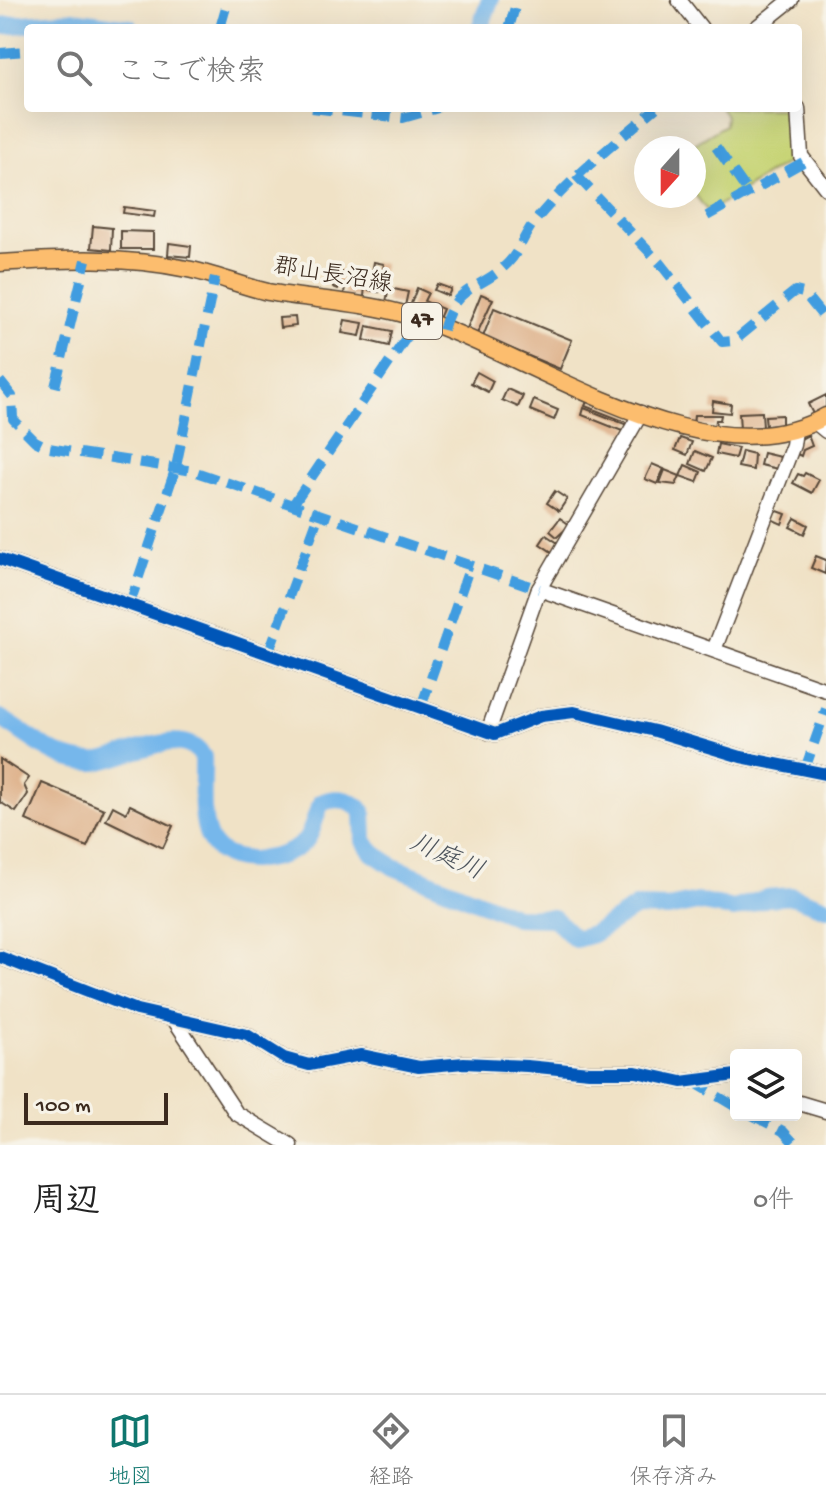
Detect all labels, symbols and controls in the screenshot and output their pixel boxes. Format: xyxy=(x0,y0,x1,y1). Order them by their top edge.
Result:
search box xyxy=(24,24,802,112)
icon: search xyxy=(52,46,96,90)
text: ここで検索 xyxy=(116,57,266,92)
north arrow xyxy=(634,136,706,208)
street label: 郡山長沼線 xyxy=(271,252,395,301)
road number: 47 xyxy=(402,303,442,339)
water label: 川庭川 xyxy=(404,827,489,889)
map controls xyxy=(730,1049,802,1121)
button: layers xyxy=(730,1049,802,1121)
scale bar xyxy=(24,1089,168,1125)
text: 100 m xyxy=(36,1094,91,1120)
text: 周辺 xyxy=(32,1184,100,1224)
text: 0件 xyxy=(753,1187,794,1218)
tab: 地図 xyxy=(108,1409,152,1492)
tab: 経路 xyxy=(369,1409,413,1492)
tab: 保存済み xyxy=(630,1409,718,1492)

